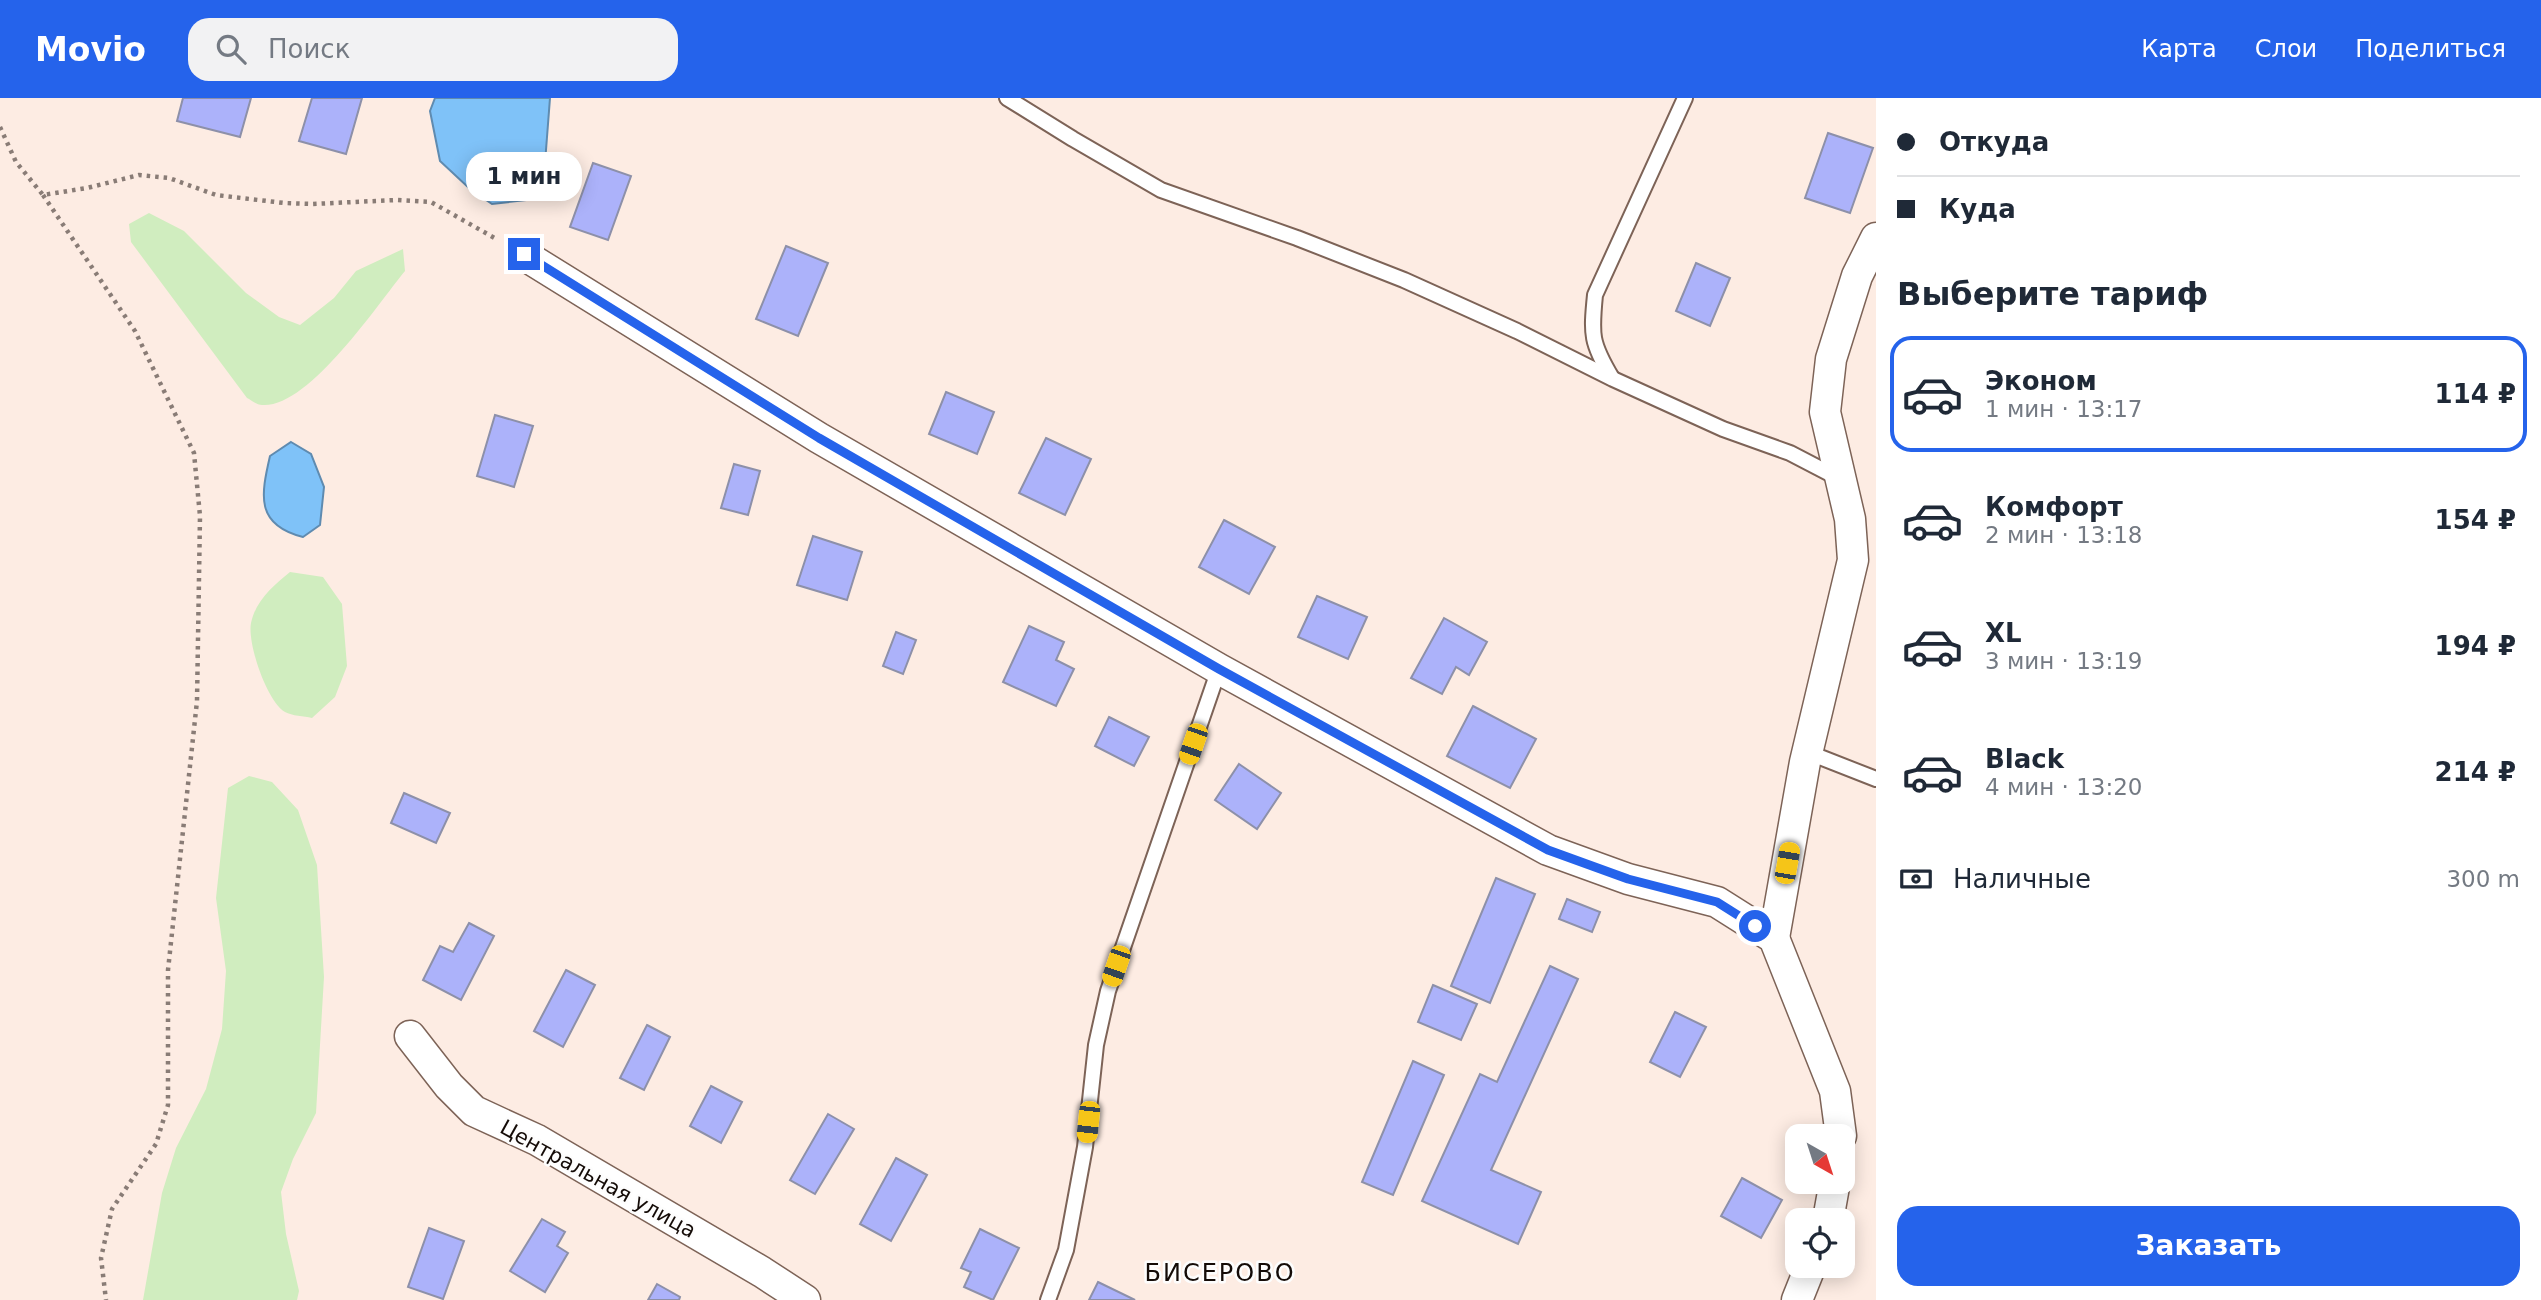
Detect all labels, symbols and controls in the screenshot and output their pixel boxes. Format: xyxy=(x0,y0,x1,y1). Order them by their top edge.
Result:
search box xyxy=(188,18,678,81)
text: Movio xyxy=(35,30,146,69)
icon: search xyxy=(212,30,250,68)
text: Поиск xyxy=(268,34,350,64)
text: Карта xyxy=(2141,35,2217,63)
text: Слои xyxy=(2255,35,2317,63)
text: Поделиться xyxy=(2355,35,2506,63)
text: Откуда xyxy=(1939,127,2049,157)
callout: 1 мин xyxy=(466,152,582,202)
text: 1 мин xyxy=(487,163,561,189)
text: Куда xyxy=(1939,194,2016,224)
route end xyxy=(508,238,540,270)
text: Выберите тариф xyxy=(1897,275,2208,313)
icon: car xyxy=(1901,363,1964,426)
text: Эконом xyxy=(1985,366,2097,396)
text: 114 ₽ xyxy=(2435,379,2516,409)
text: 1 мин · 13:17 xyxy=(1985,396,2143,422)
icon: car xyxy=(1901,489,1964,552)
text: Комфорт xyxy=(1985,492,2123,522)
text: 154 ₽ xyxy=(2435,505,2516,535)
text: 2 мин · 13:18 xyxy=(1985,522,2143,548)
icon: car xyxy=(1901,615,1964,678)
text: XL xyxy=(1985,618,2022,648)
text: 194 ₽ xyxy=(2435,631,2516,661)
text: 3 мин · 13:19 xyxy=(1985,648,2143,674)
car xyxy=(1177,721,1210,767)
icon: car xyxy=(1901,741,1964,804)
text: Black xyxy=(1985,744,2064,774)
text: 214 ₽ xyxy=(2435,757,2516,787)
text: 4 мин · 13:20 xyxy=(1985,774,2143,800)
car xyxy=(1774,840,1801,886)
icon: cash xyxy=(1897,860,1935,898)
text: Наличные xyxy=(1953,864,2091,894)
text: 300 m xyxy=(2446,866,2520,892)
route start xyxy=(1739,910,1771,942)
car xyxy=(1100,943,1133,989)
car xyxy=(1076,1100,1101,1144)
street label: Центральная улица xyxy=(496,1115,700,1243)
north arrow xyxy=(1785,1124,1855,1194)
map controls xyxy=(1785,1124,1855,1278)
button: Заказать xyxy=(1897,1206,2520,1286)
button: locate xyxy=(1785,1208,1855,1278)
district label: БИСЕРОВО xyxy=(1144,1259,1296,1287)

